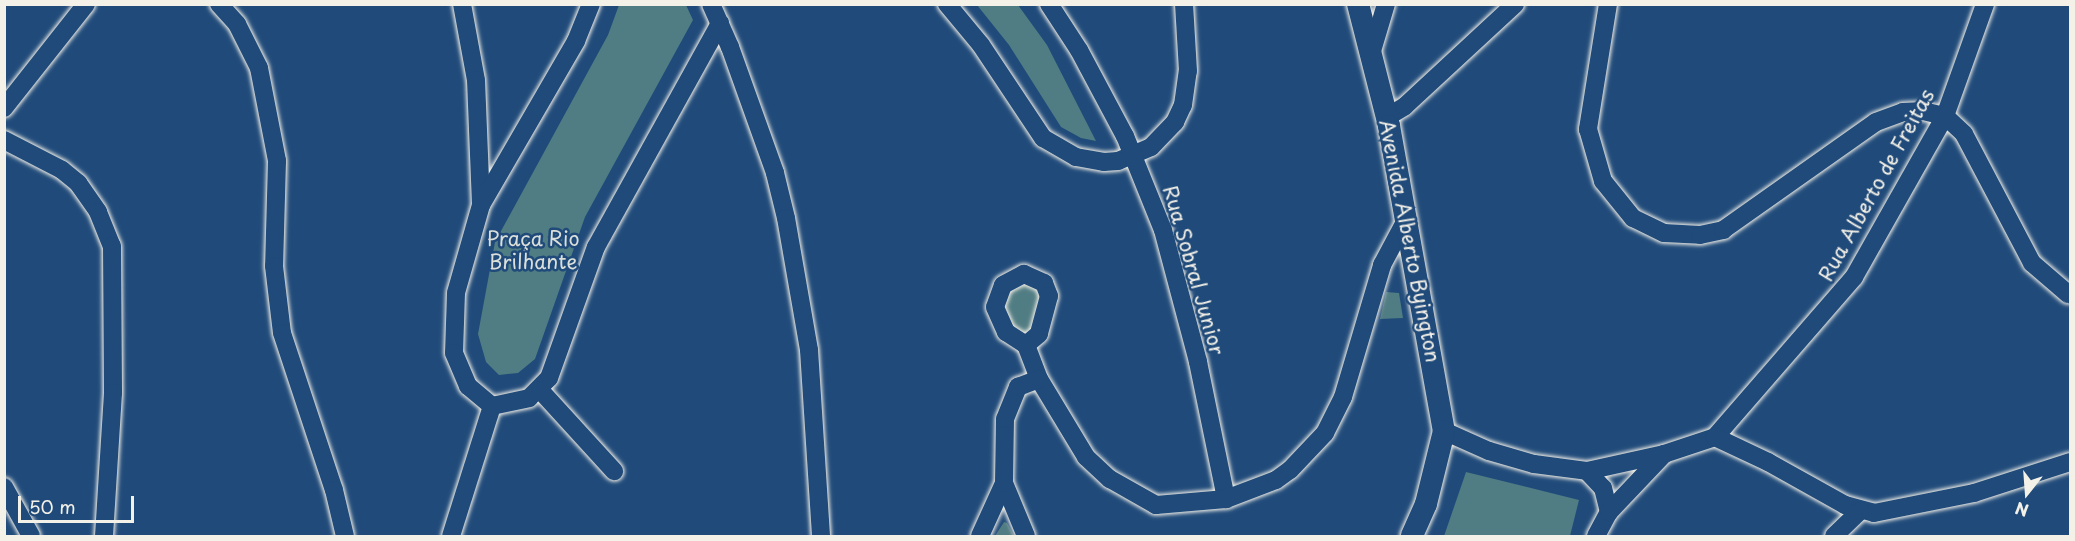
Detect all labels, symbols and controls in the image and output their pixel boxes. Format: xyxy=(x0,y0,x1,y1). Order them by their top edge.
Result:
street label: Rua Alberto de Freitas xyxy=(1813,84,1939,286)
street label: Avenida Alberto Byington xyxy=(1375,118,1445,364)
street label: Rua Sobral Junior xyxy=(1158,183,1230,357)
park label: Praça Rio Brilhante xyxy=(486,226,580,273)
north arrow xyxy=(1997,463,2057,523)
scale bar xyxy=(21,484,136,522)
text: 50 m xyxy=(29,493,76,520)
text: N xyxy=(2012,497,2031,524)

